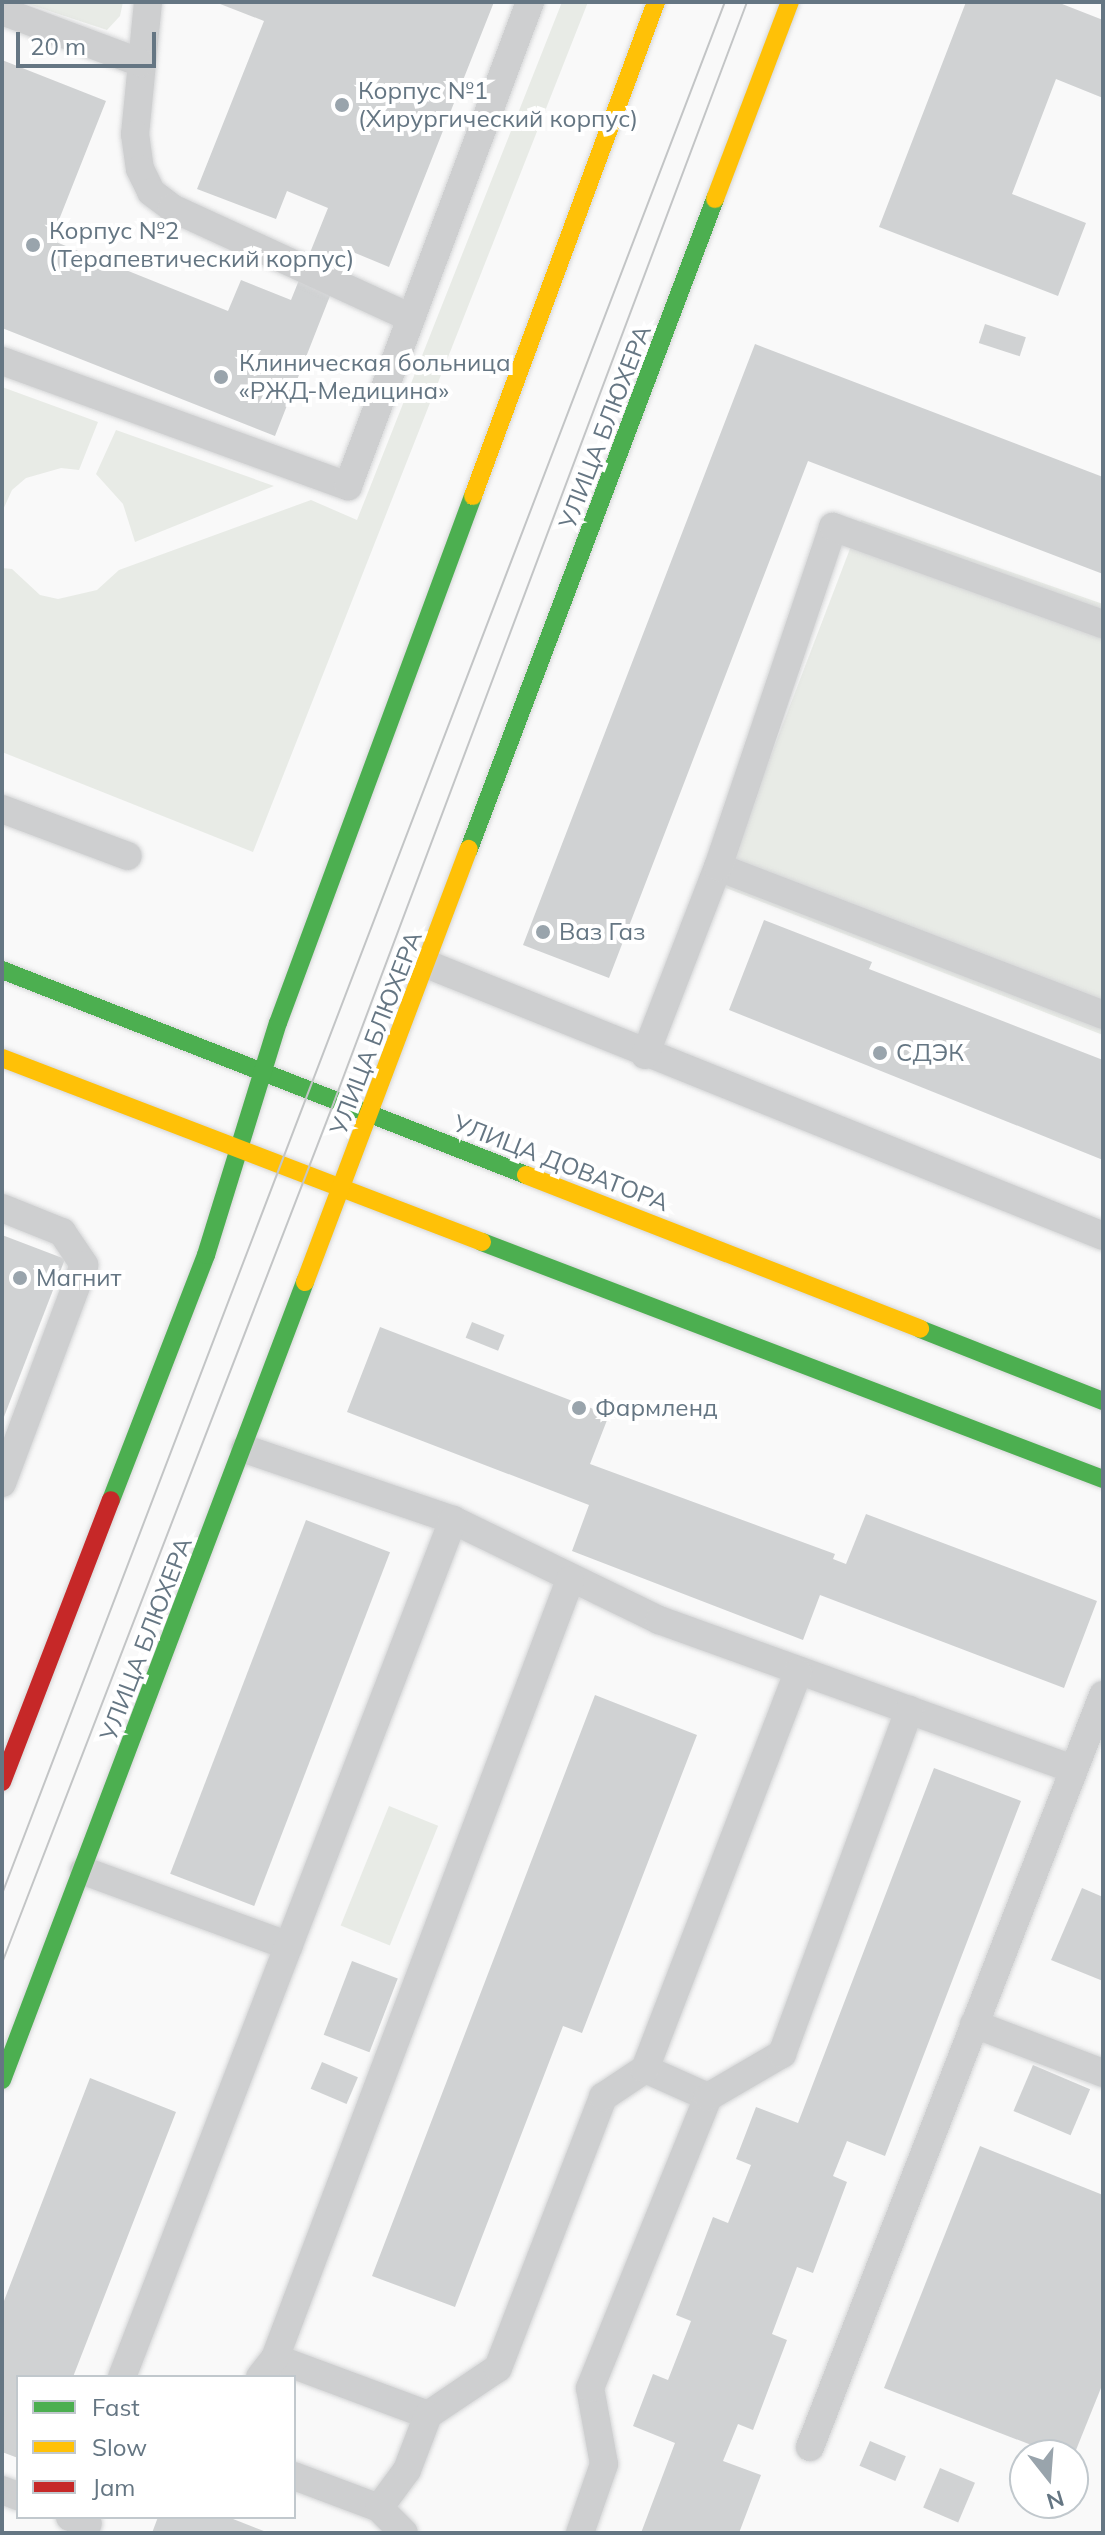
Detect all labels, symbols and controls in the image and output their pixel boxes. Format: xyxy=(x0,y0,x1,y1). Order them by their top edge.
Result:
scale bar xyxy=(20,16,160,66)
text: 20 m xyxy=(30,31,86,61)
place label: Корпус №1 (Хирургический корпус) xyxy=(358,77,638,133)
marker: Корпус №1 (Хирургический корпус) xyxy=(333,96,351,114)
place label: Корпус №2 (Терапевтический корпус) xyxy=(49,217,354,273)
marker: Корпус №2 (Терапевтический корпус) xyxy=(24,236,42,254)
street label: УЛИЦА БЛЮХЕРА xyxy=(553,321,657,533)
place label: Клиническая больница «РЖД-Медицина» xyxy=(239,349,511,405)
marker: Клиническая больница «РЖД-Медицина» xyxy=(210,366,232,388)
place label: Ваз Газ xyxy=(559,918,645,946)
marker: Ваз Газ xyxy=(534,923,552,941)
street label: УЛИЦА БЛЮХЕРА xyxy=(324,927,428,1139)
place label: СДЭК xyxy=(896,1039,964,1067)
marker: СДЭК xyxy=(871,1044,889,1062)
street label: УЛИЦА ДОВАТОРА xyxy=(449,1109,673,1217)
place label: Магнит xyxy=(36,1264,121,1292)
marker: Магнит xyxy=(11,1269,29,1287)
place label: Фармленд xyxy=(595,1394,718,1422)
marker: Фармленд xyxy=(570,1399,588,1417)
street label: УЛИЦА БЛЮХЕРА xyxy=(94,1533,198,1745)
legend xyxy=(16,2375,296,2519)
text: Fast xyxy=(92,2392,140,2422)
text: Slow xyxy=(92,2432,147,2462)
north arrow xyxy=(1009,2439,1089,2519)
text: Jam xyxy=(92,2472,135,2502)
text: N xyxy=(1043,2484,1067,2516)

